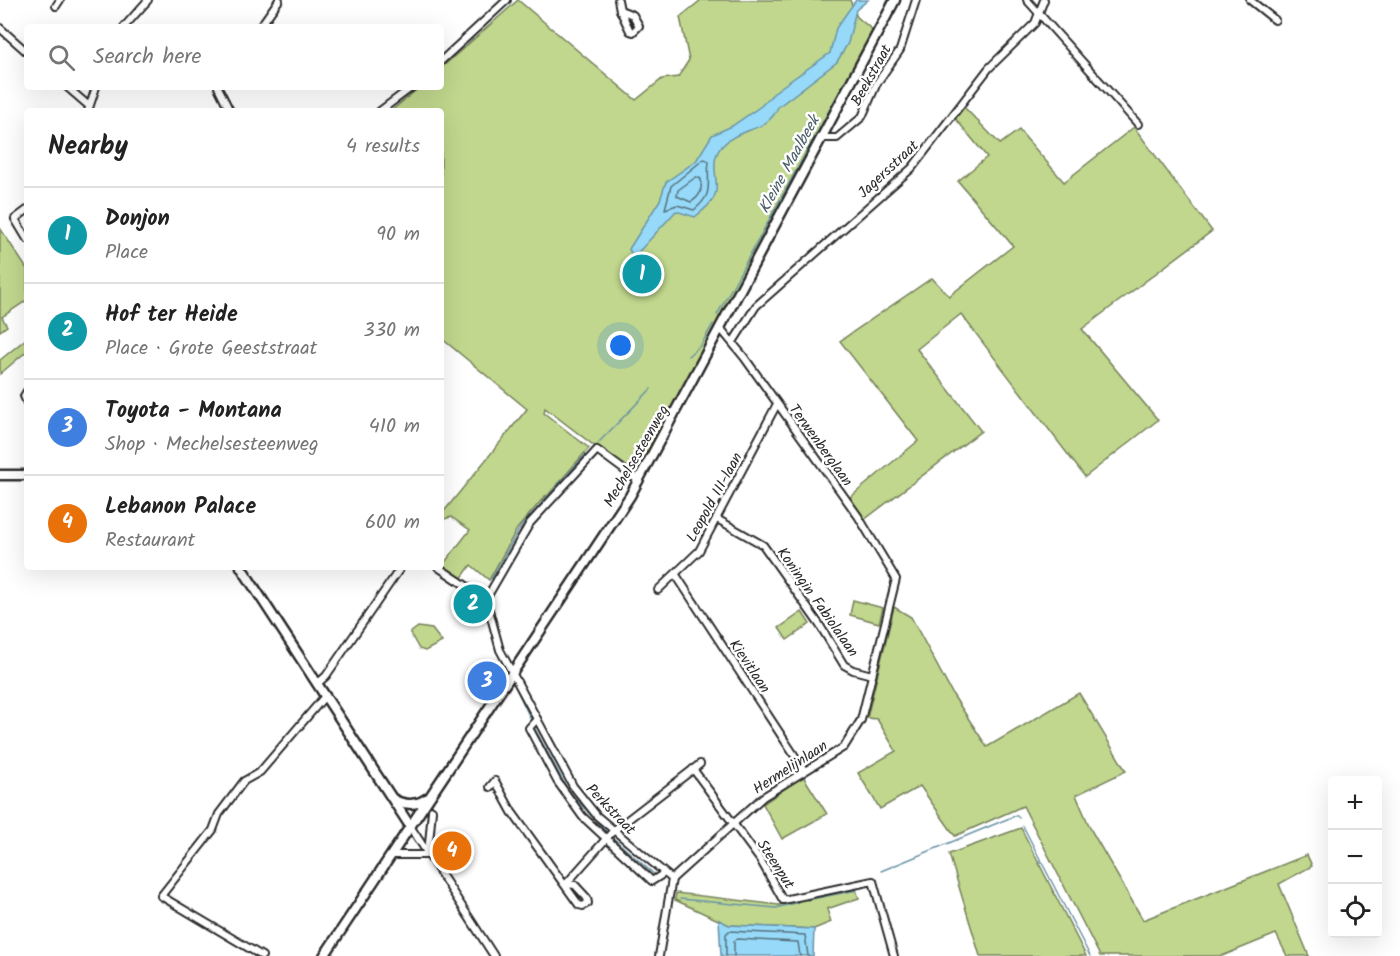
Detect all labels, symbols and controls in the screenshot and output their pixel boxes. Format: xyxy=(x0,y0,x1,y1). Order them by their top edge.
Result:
search box xyxy=(24,24,444,90)
text: Search here xyxy=(93,40,201,75)
street label: Beekstraat xyxy=(845,40,899,111)
icon: search xyxy=(45,41,78,74)
water label: Kleine Maalbeek xyxy=(752,109,828,218)
text: Nearby xyxy=(48,126,128,168)
text: 4 results xyxy=(346,131,420,163)
street label: Jagersstraat xyxy=(853,135,925,205)
text: Donjon xyxy=(105,202,170,237)
text: 1 xyxy=(64,219,71,251)
text: 90 m xyxy=(376,219,420,251)
text: Place xyxy=(105,237,148,269)
pin: 1 xyxy=(622,252,662,296)
text: Hof ter Heide xyxy=(105,298,238,333)
text: 2 xyxy=(62,315,73,347)
text: 330 m xyxy=(363,315,420,347)
your location xyxy=(606,331,635,360)
text: Place · Grote Geeststraat xyxy=(105,333,317,365)
text: Toyota - Montana xyxy=(105,394,282,429)
street label: Terwenberglaan xyxy=(782,399,858,492)
street label: Mechelsesteenweg xyxy=(598,401,676,512)
text: 3 xyxy=(62,411,73,443)
text: 410 m xyxy=(369,411,420,443)
text: Shop · Mechelsesteenweg xyxy=(105,429,318,461)
street label: Leopold III-laan xyxy=(680,448,749,547)
text: Lebanon Palace xyxy=(105,490,256,525)
text: 4 xyxy=(62,507,73,539)
text: 600 m xyxy=(365,507,420,539)
text: Restaurant xyxy=(105,525,195,557)
street label: Koningin Fabiolalaan xyxy=(770,543,864,662)
pin: 2 xyxy=(454,582,492,626)
street label: Kievitlaan xyxy=(722,635,776,698)
pin: 3 xyxy=(468,658,506,704)
street label: Hermelijnlaan xyxy=(748,735,833,801)
map controls xyxy=(1328,776,1382,938)
button: + xyxy=(1328,776,1382,830)
street label: Perkstraat xyxy=(579,778,641,841)
pin: 4 xyxy=(432,828,472,874)
button: − xyxy=(1328,830,1382,884)
street label: Steenput xyxy=(750,835,800,894)
button: locate xyxy=(1328,884,1382,938)

